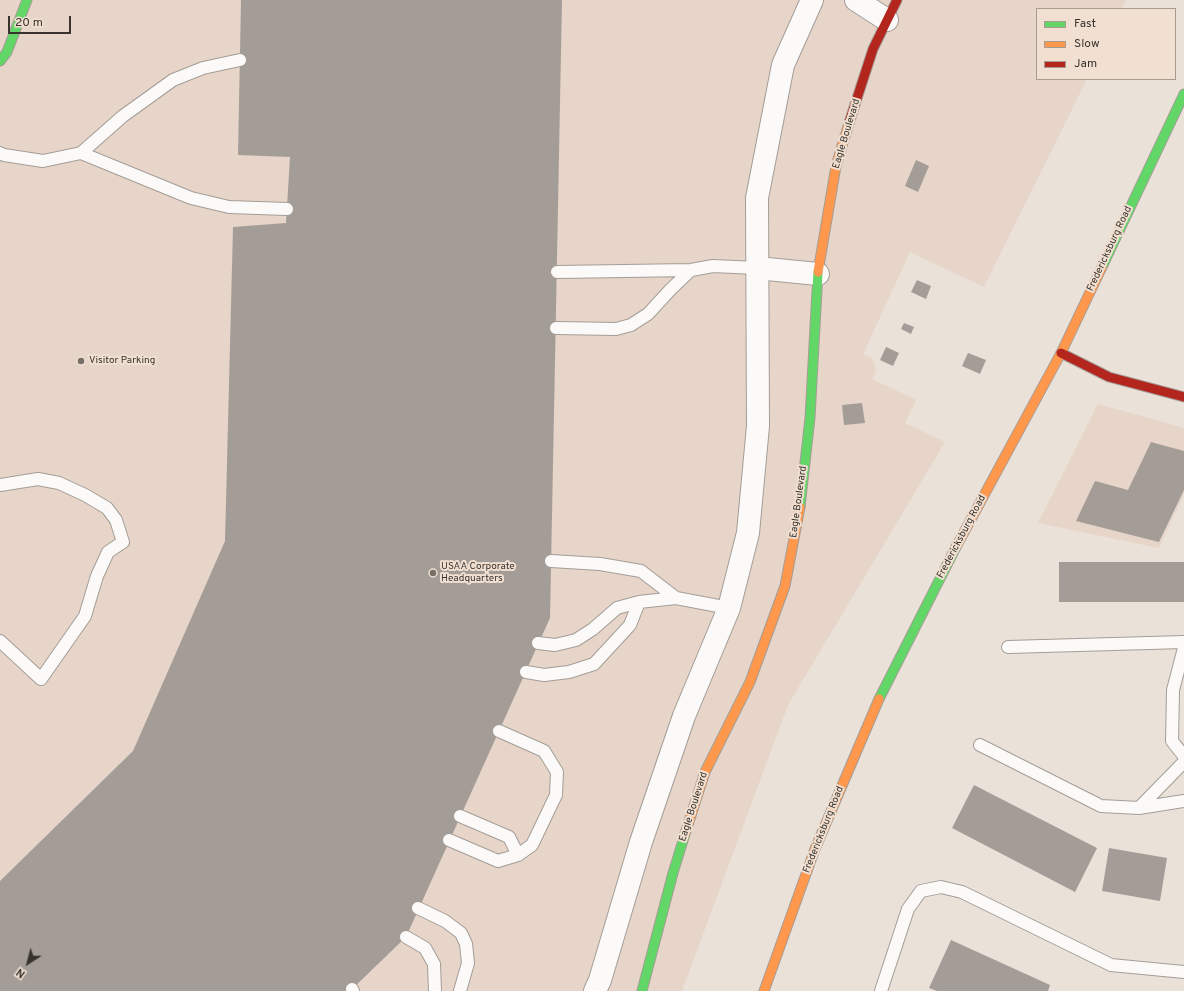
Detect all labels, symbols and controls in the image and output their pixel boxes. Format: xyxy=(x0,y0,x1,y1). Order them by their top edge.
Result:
scale bar xyxy=(10,8,73,34)
legend xyxy=(1036,8,1176,80)
text: 20 m xyxy=(15,15,43,31)
text: Fast xyxy=(1074,16,1096,32)
text: Slow xyxy=(1074,36,1100,52)
text: Jam xyxy=(1074,56,1097,72)
street label: Eagle Boulevard xyxy=(831,98,863,170)
street label: Fredericksburg Road xyxy=(1085,205,1135,293)
place label: Visitor Parking xyxy=(89,355,155,367)
marker: Visitor Parking xyxy=(76,356,86,366)
street label: Eagle Boulevard xyxy=(788,465,810,539)
street label: Fredericksburg Road xyxy=(935,493,989,581)
place label: USAA Corporate Headquarters xyxy=(441,561,515,584)
marker: USAA Corporate Headquarters xyxy=(428,568,438,578)
street label: Eagle Boulevard xyxy=(677,771,711,843)
street label: Fredericksburg Road xyxy=(801,785,847,875)
north arrow xyxy=(8,943,48,983)
text: N xyxy=(14,965,28,981)

